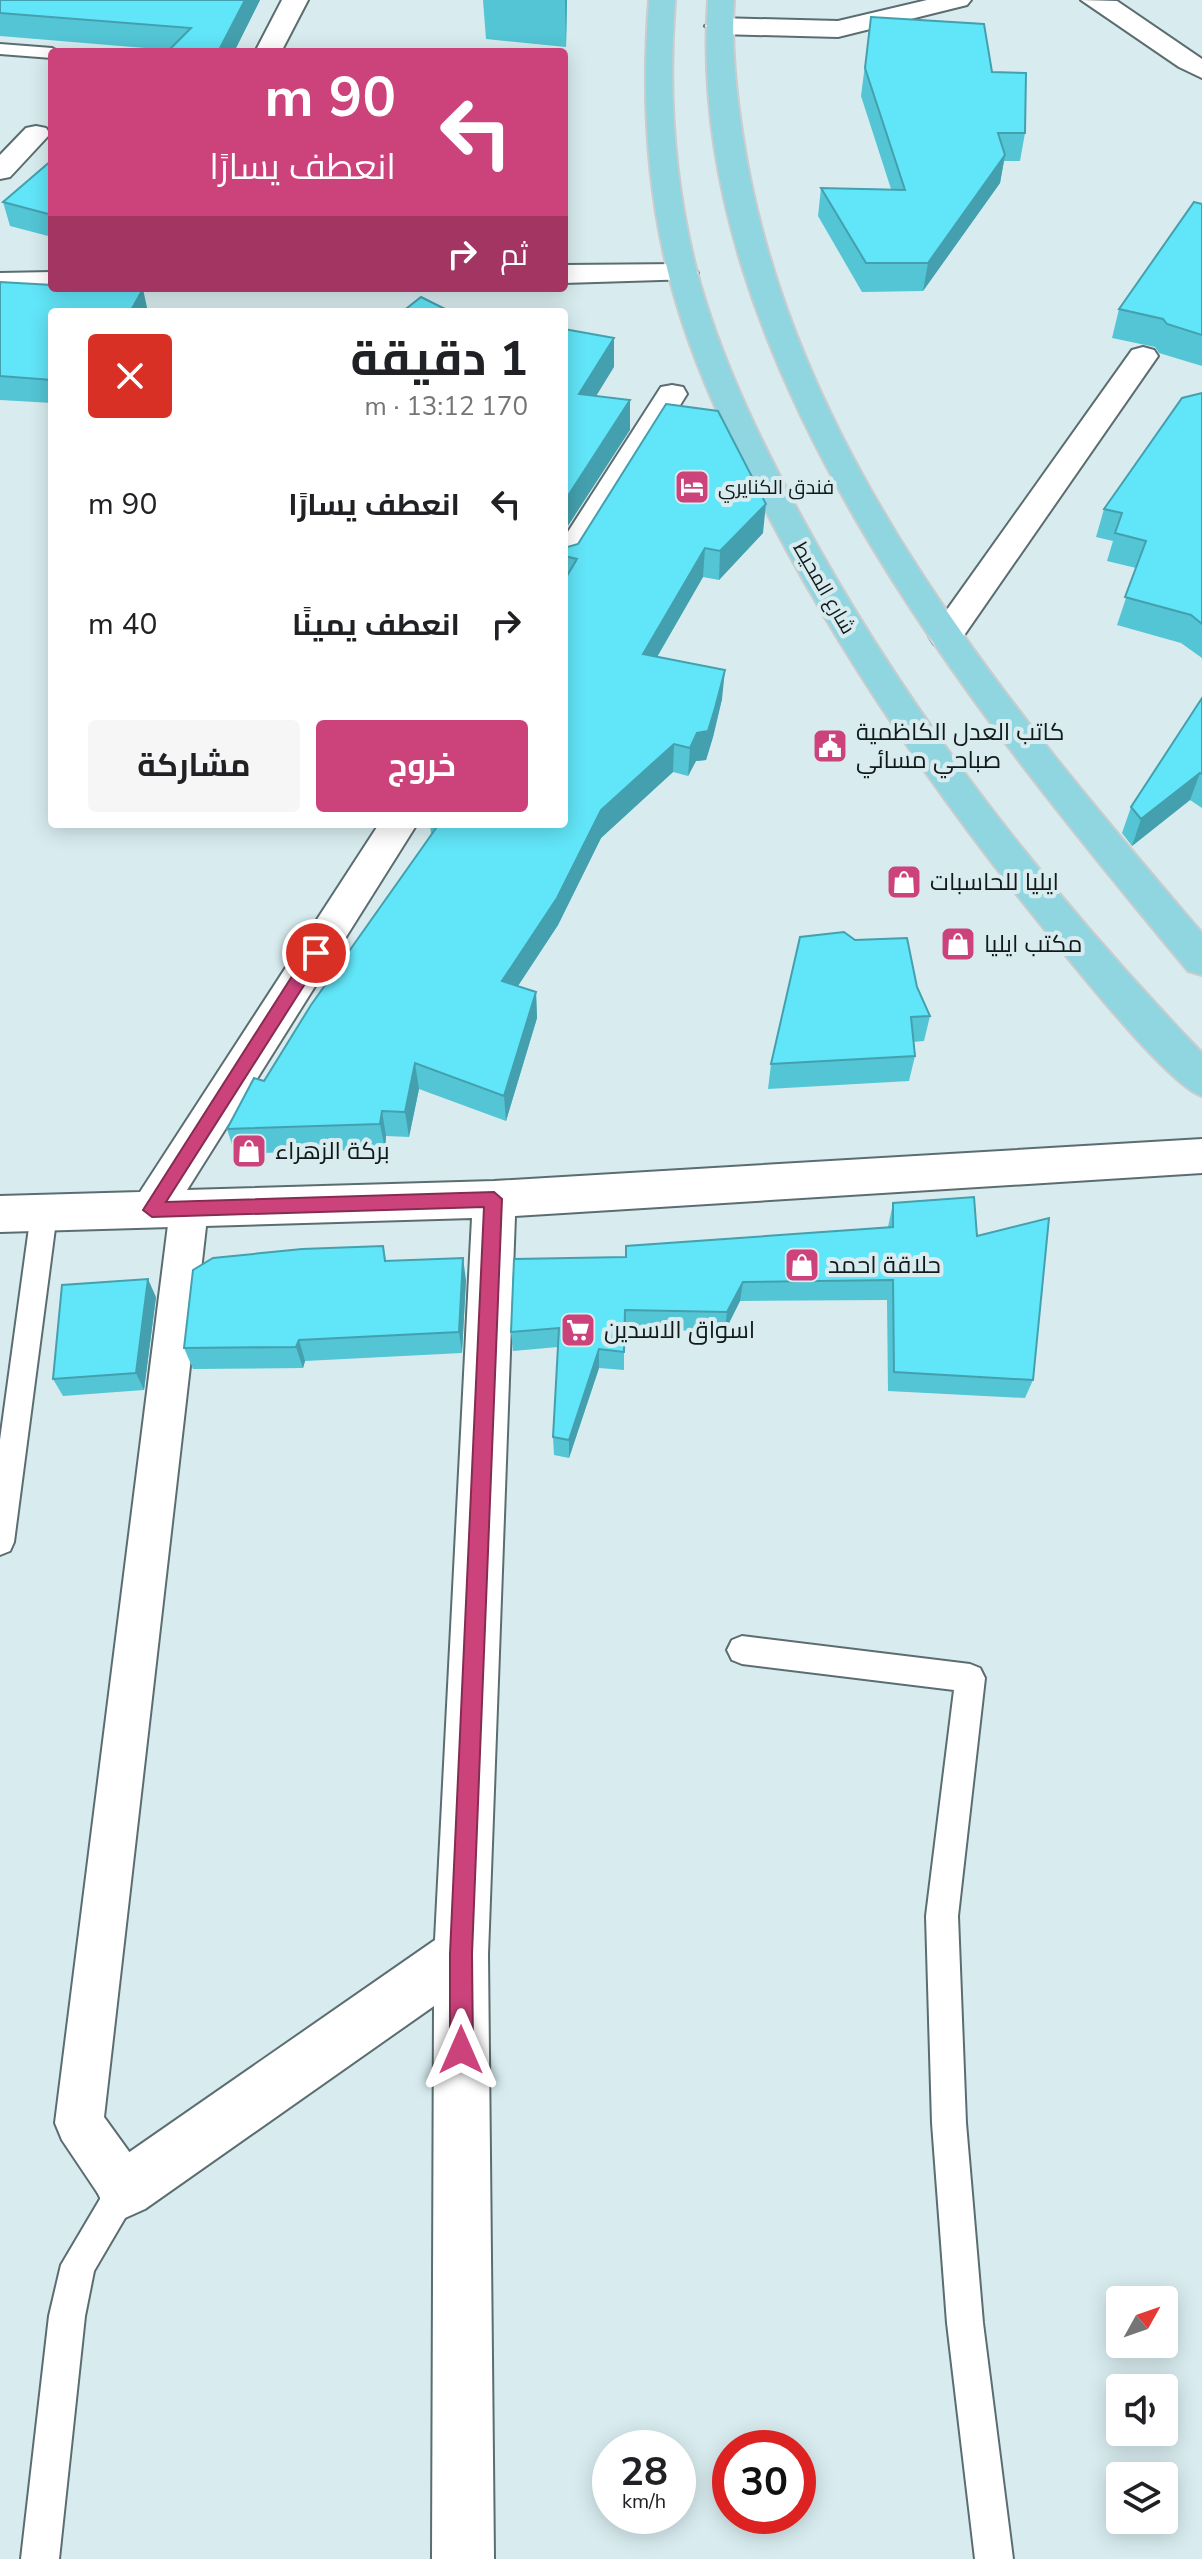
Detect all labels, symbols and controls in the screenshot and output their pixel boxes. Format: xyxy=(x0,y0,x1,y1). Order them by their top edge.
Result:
text: 90 m xyxy=(265,59,396,136)
icon: left xyxy=(424,80,528,184)
text: انعطف يسارًا xyxy=(209,143,396,192)
icon: right xyxy=(440,232,484,276)
text: ثم xyxy=(500,235,528,276)
text: 1 دقيقة xyxy=(351,326,528,392)
button: close xyxy=(88,334,172,418)
text: 170 m · 13:12 xyxy=(365,389,528,424)
hotel icon: فندق الكنايري xyxy=(673,468,711,506)
place label: فندق الكنايري xyxy=(718,474,834,503)
icon: left xyxy=(484,482,528,526)
text: 90 m xyxy=(88,484,157,525)
text: انعطف يسارًا xyxy=(288,485,460,526)
street label: شارع المحيط xyxy=(787,537,861,639)
icon: right xyxy=(484,602,528,646)
text: 40 m xyxy=(88,604,157,645)
text: انعطف يمينًا xyxy=(292,605,460,646)
place label: كاتب العدل الكاظمية صباحي مسائي xyxy=(856,716,1064,779)
button: مشاركة xyxy=(88,720,300,812)
button: خروج xyxy=(316,720,528,812)
public building icon: كاتب العدل الكاظمية صباحي مسائي xyxy=(811,727,849,765)
shop icon: ايليا للحاسبات xyxy=(885,863,923,901)
place label: ايليا للحاسبات xyxy=(930,866,1059,898)
pin xyxy=(282,919,350,987)
shop icon: مكتب ايليا xyxy=(939,925,977,963)
place label: مكتب ايليا xyxy=(984,928,1082,960)
icon: arrive xyxy=(294,931,338,975)
shop icon: بركة الزهراء xyxy=(230,1132,268,1170)
place label: بركة الزهراء xyxy=(275,1135,390,1167)
shop icon: حلاقة احمد xyxy=(783,1246,821,1284)
place label: حلاقة احمد xyxy=(828,1249,941,1281)
supermarket icon: اسواق الاسدين xyxy=(559,1311,597,1349)
place label: اسواق الاسدين xyxy=(604,1314,755,1346)
position arrow xyxy=(419,2008,503,2092)
north arrow xyxy=(1106,2286,1178,2358)
map controls xyxy=(1106,2286,1178,2534)
button: sound xyxy=(1106,2374,1178,2446)
speed limit sign: 30 xyxy=(712,2430,816,2534)
text: 28 xyxy=(620,2445,668,2499)
button: layers xyxy=(1106,2462,1178,2534)
text: km/h xyxy=(622,2488,666,2515)

